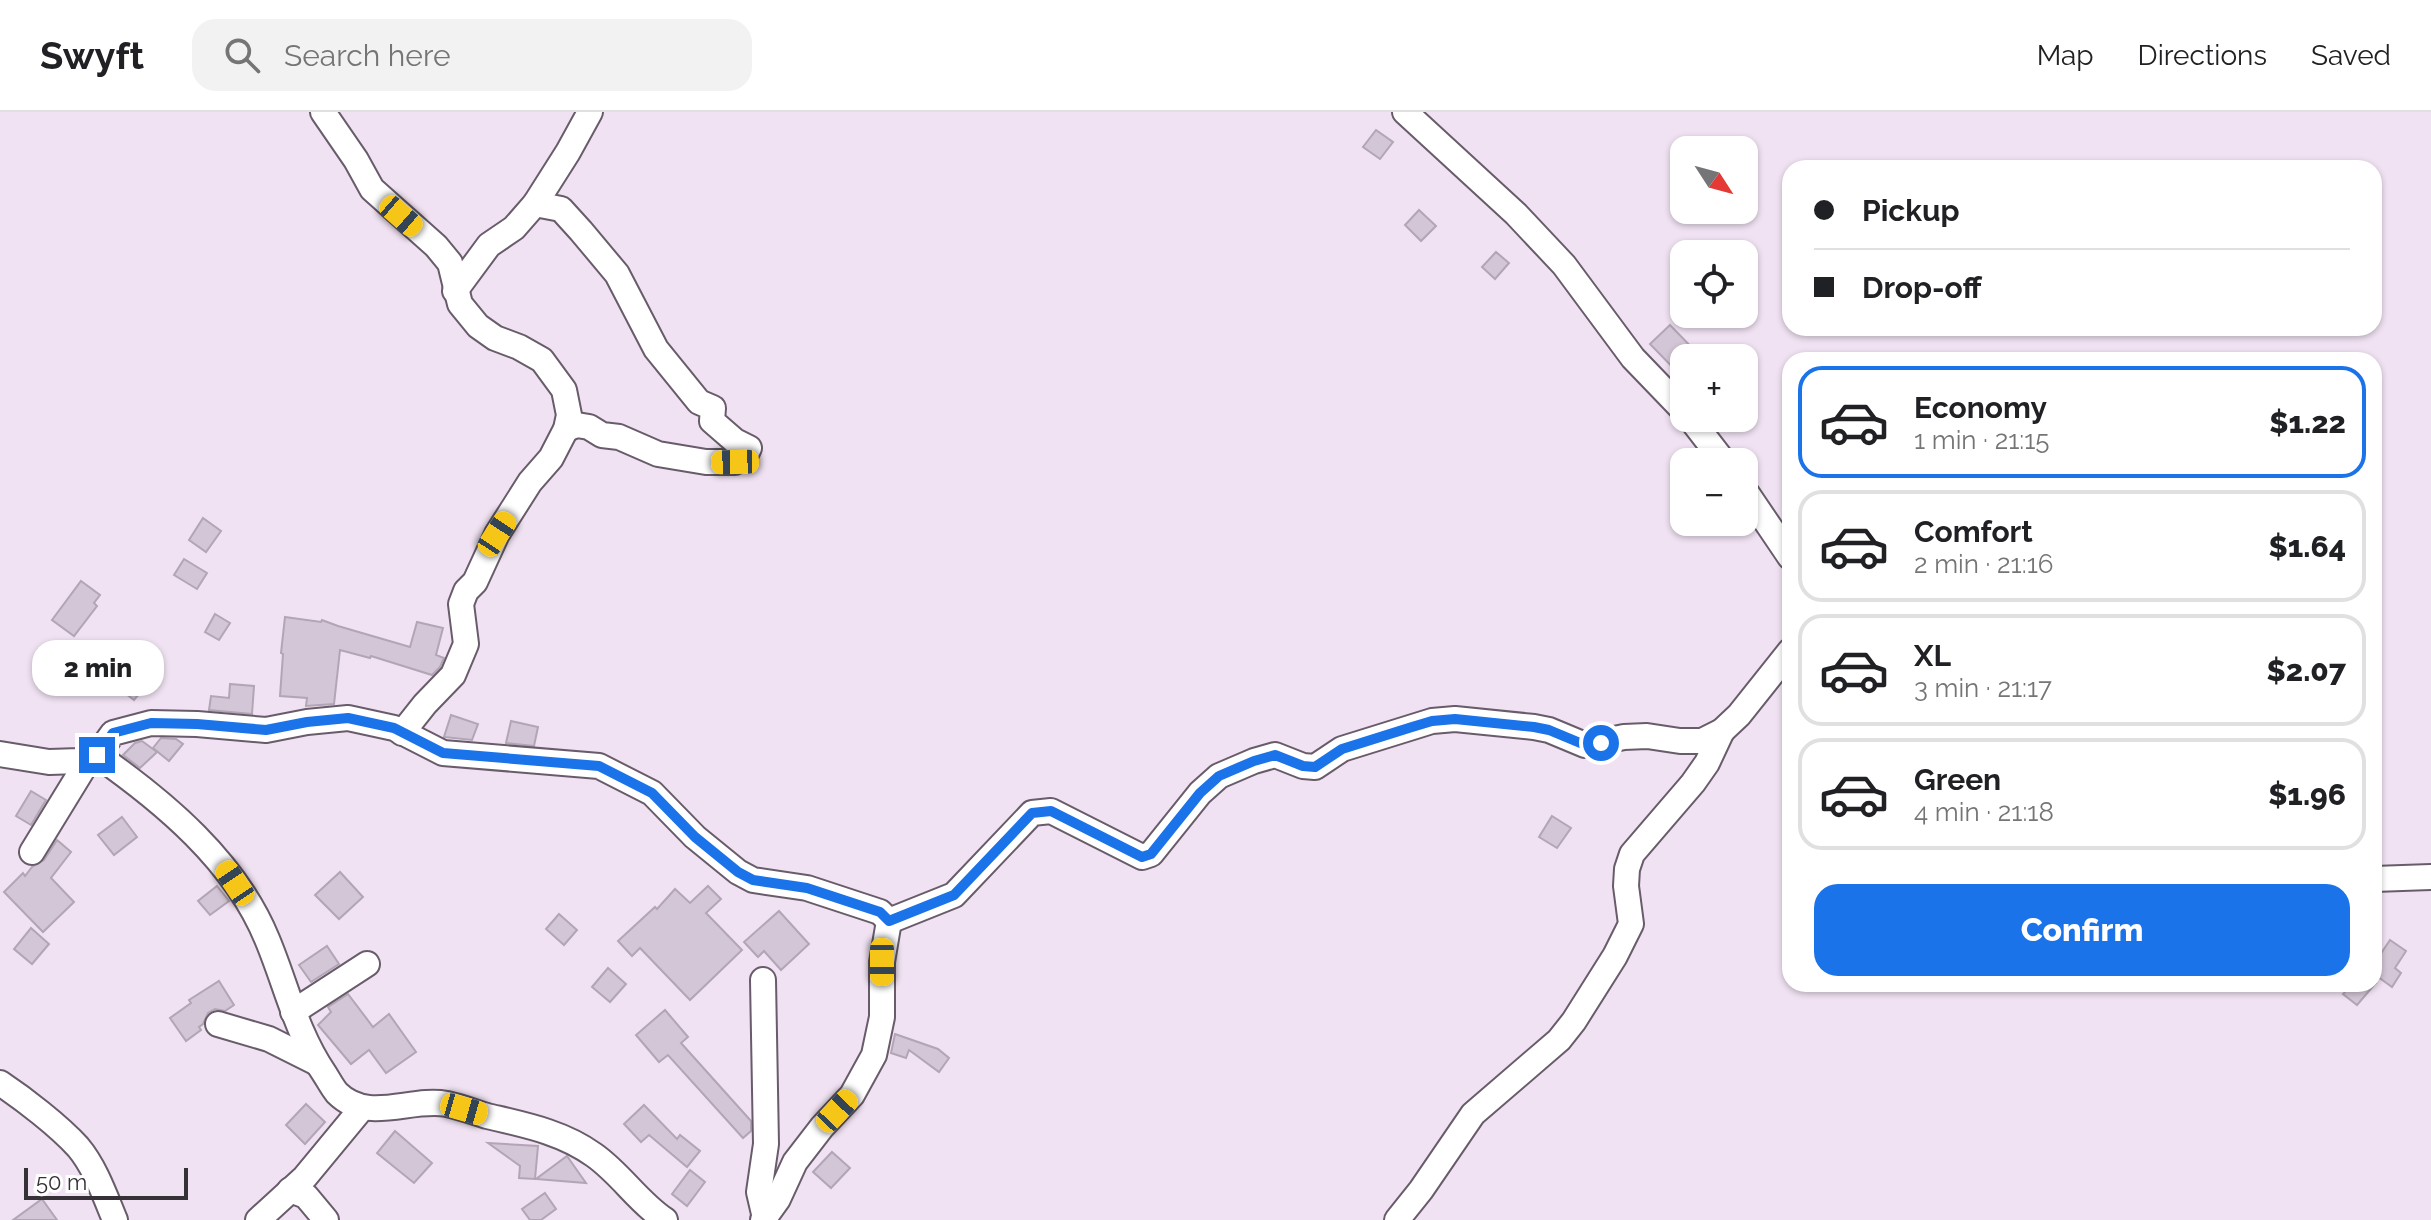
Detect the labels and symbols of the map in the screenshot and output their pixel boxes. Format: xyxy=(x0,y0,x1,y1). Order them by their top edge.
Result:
north arrow xyxy=(1670,136,1758,224)
car xyxy=(375,191,427,241)
car xyxy=(711,450,759,474)
car xyxy=(474,507,520,561)
callout: 2 min xyxy=(31,639,163,695)
route start xyxy=(1583,725,1619,761)
route end xyxy=(79,737,115,773)
car xyxy=(212,856,258,910)
car xyxy=(870,938,894,986)
car xyxy=(812,1085,862,1137)
car xyxy=(438,1091,490,1127)
scale bar xyxy=(24,1164,188,1200)

